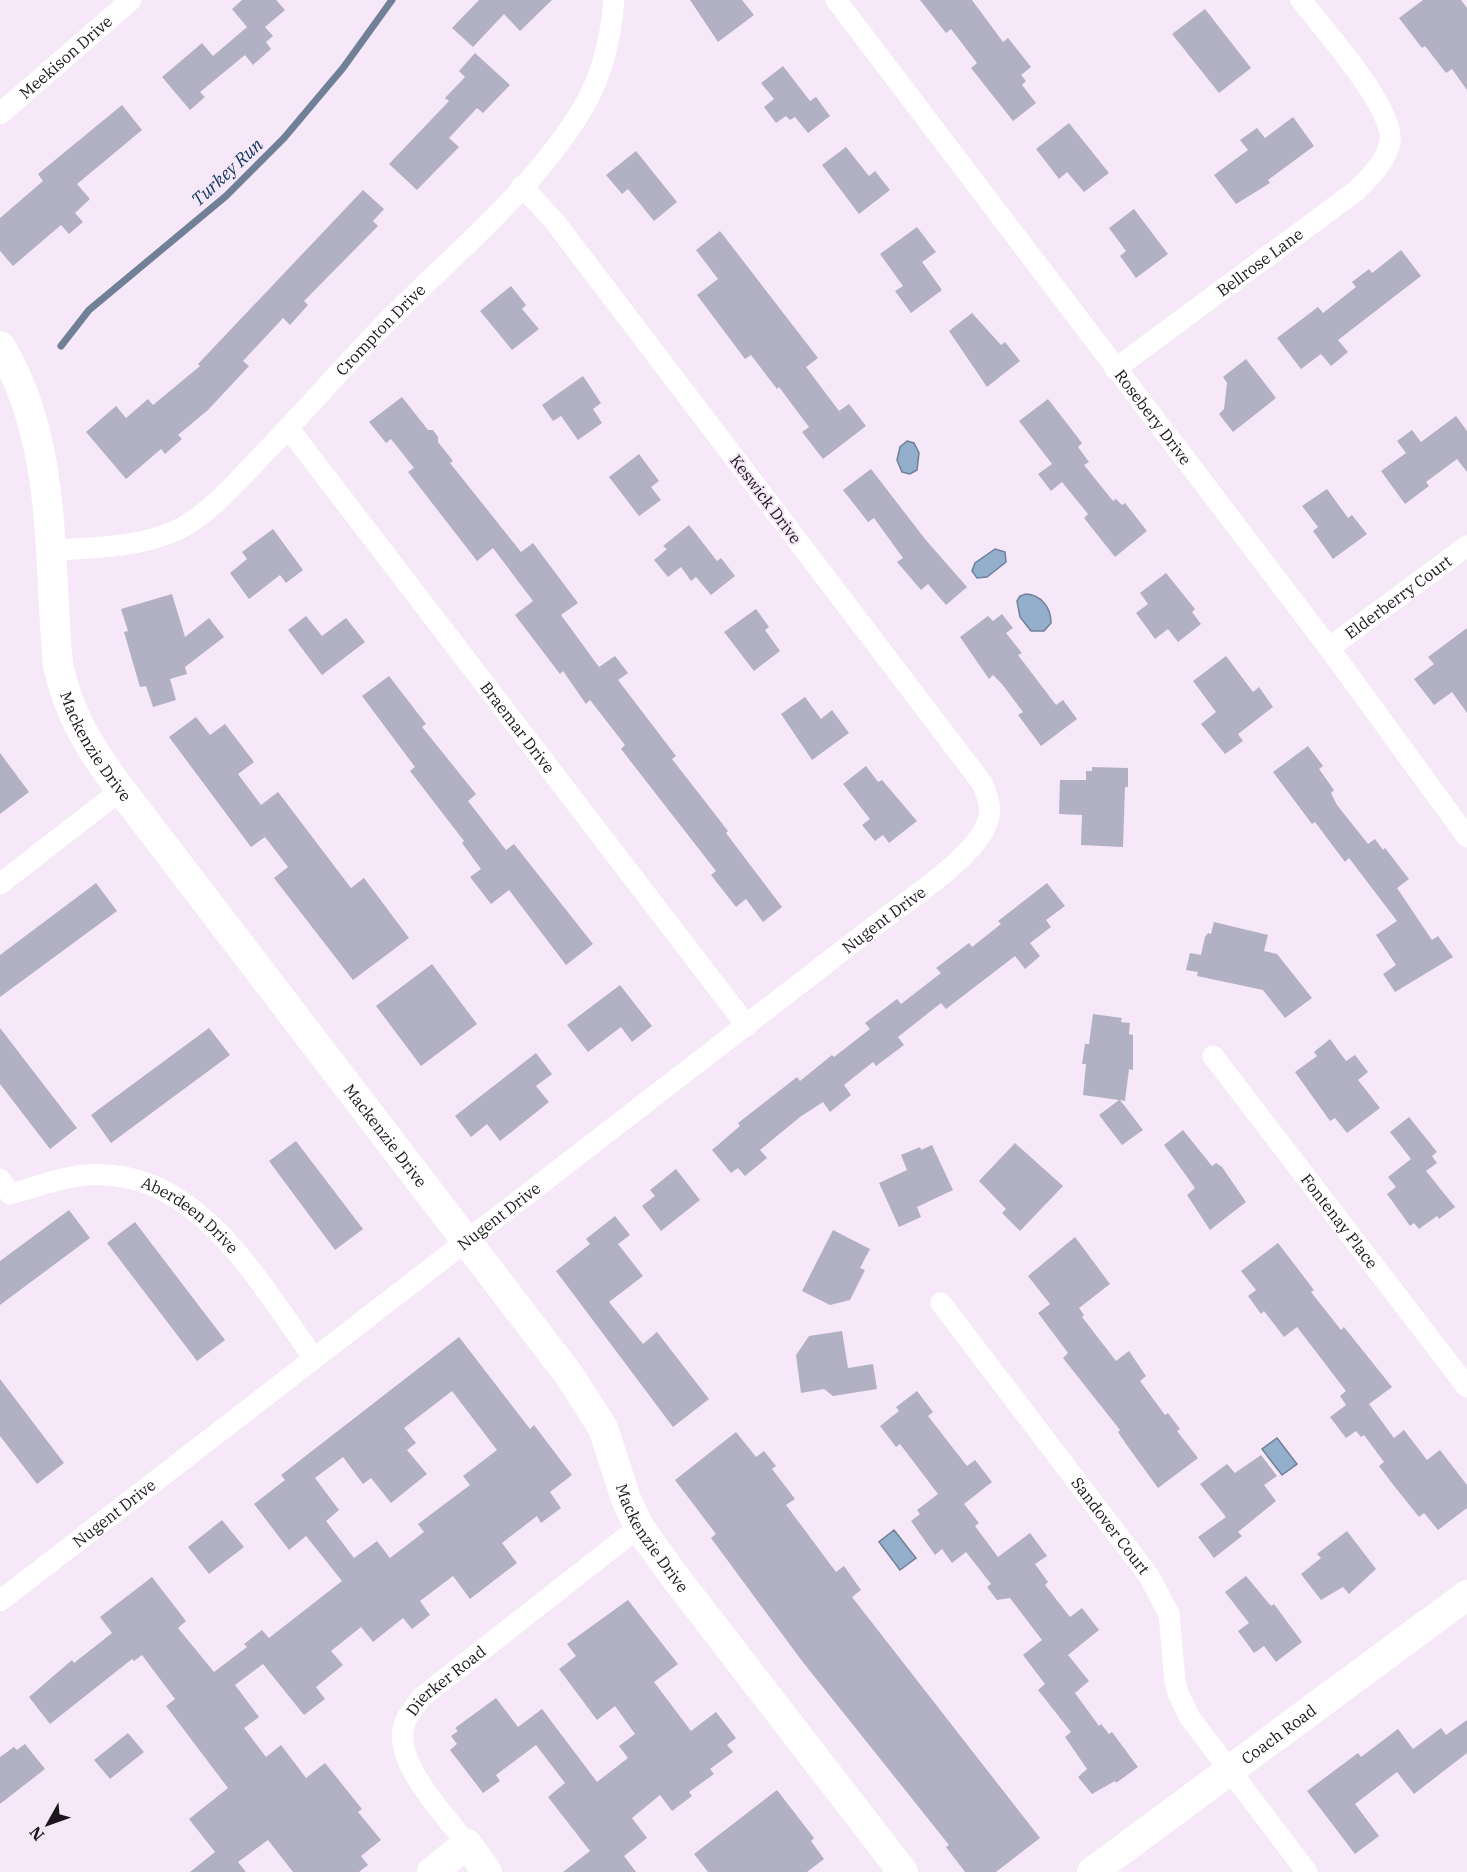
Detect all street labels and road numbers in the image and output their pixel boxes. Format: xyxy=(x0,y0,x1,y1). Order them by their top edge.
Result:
street label: Meekison Drive xyxy=(15,11,116,103)
street label: Bellrose Lane xyxy=(1213,224,1307,300)
street label: Crompton Drive xyxy=(331,280,430,380)
street label: Rosebery Drive xyxy=(1111,365,1196,469)
street label: Keswick Drive xyxy=(726,450,806,548)
street label: Elderberry Court xyxy=(1341,551,1456,643)
street label: Braemar Drive xyxy=(476,677,559,777)
street label: Mackenzie Drive xyxy=(56,689,136,805)
street label: Nugent Drive xyxy=(838,882,929,957)
street label: Mackenzie Drive xyxy=(340,1080,431,1191)
street label: Fontenay Place xyxy=(1297,1170,1382,1272)
street label: Aberdeen Drive xyxy=(139,1172,243,1257)
street label: Nugent Drive xyxy=(453,1178,544,1254)
street label: Sandover Court xyxy=(1067,1473,1154,1579)
street label: Nugent Drive xyxy=(68,1475,160,1551)
street label: Mackenzie Drive xyxy=(612,1481,693,1596)
street label: Dierker Road xyxy=(402,1641,490,1719)
street label: Coach Road xyxy=(1237,1700,1320,1768)

